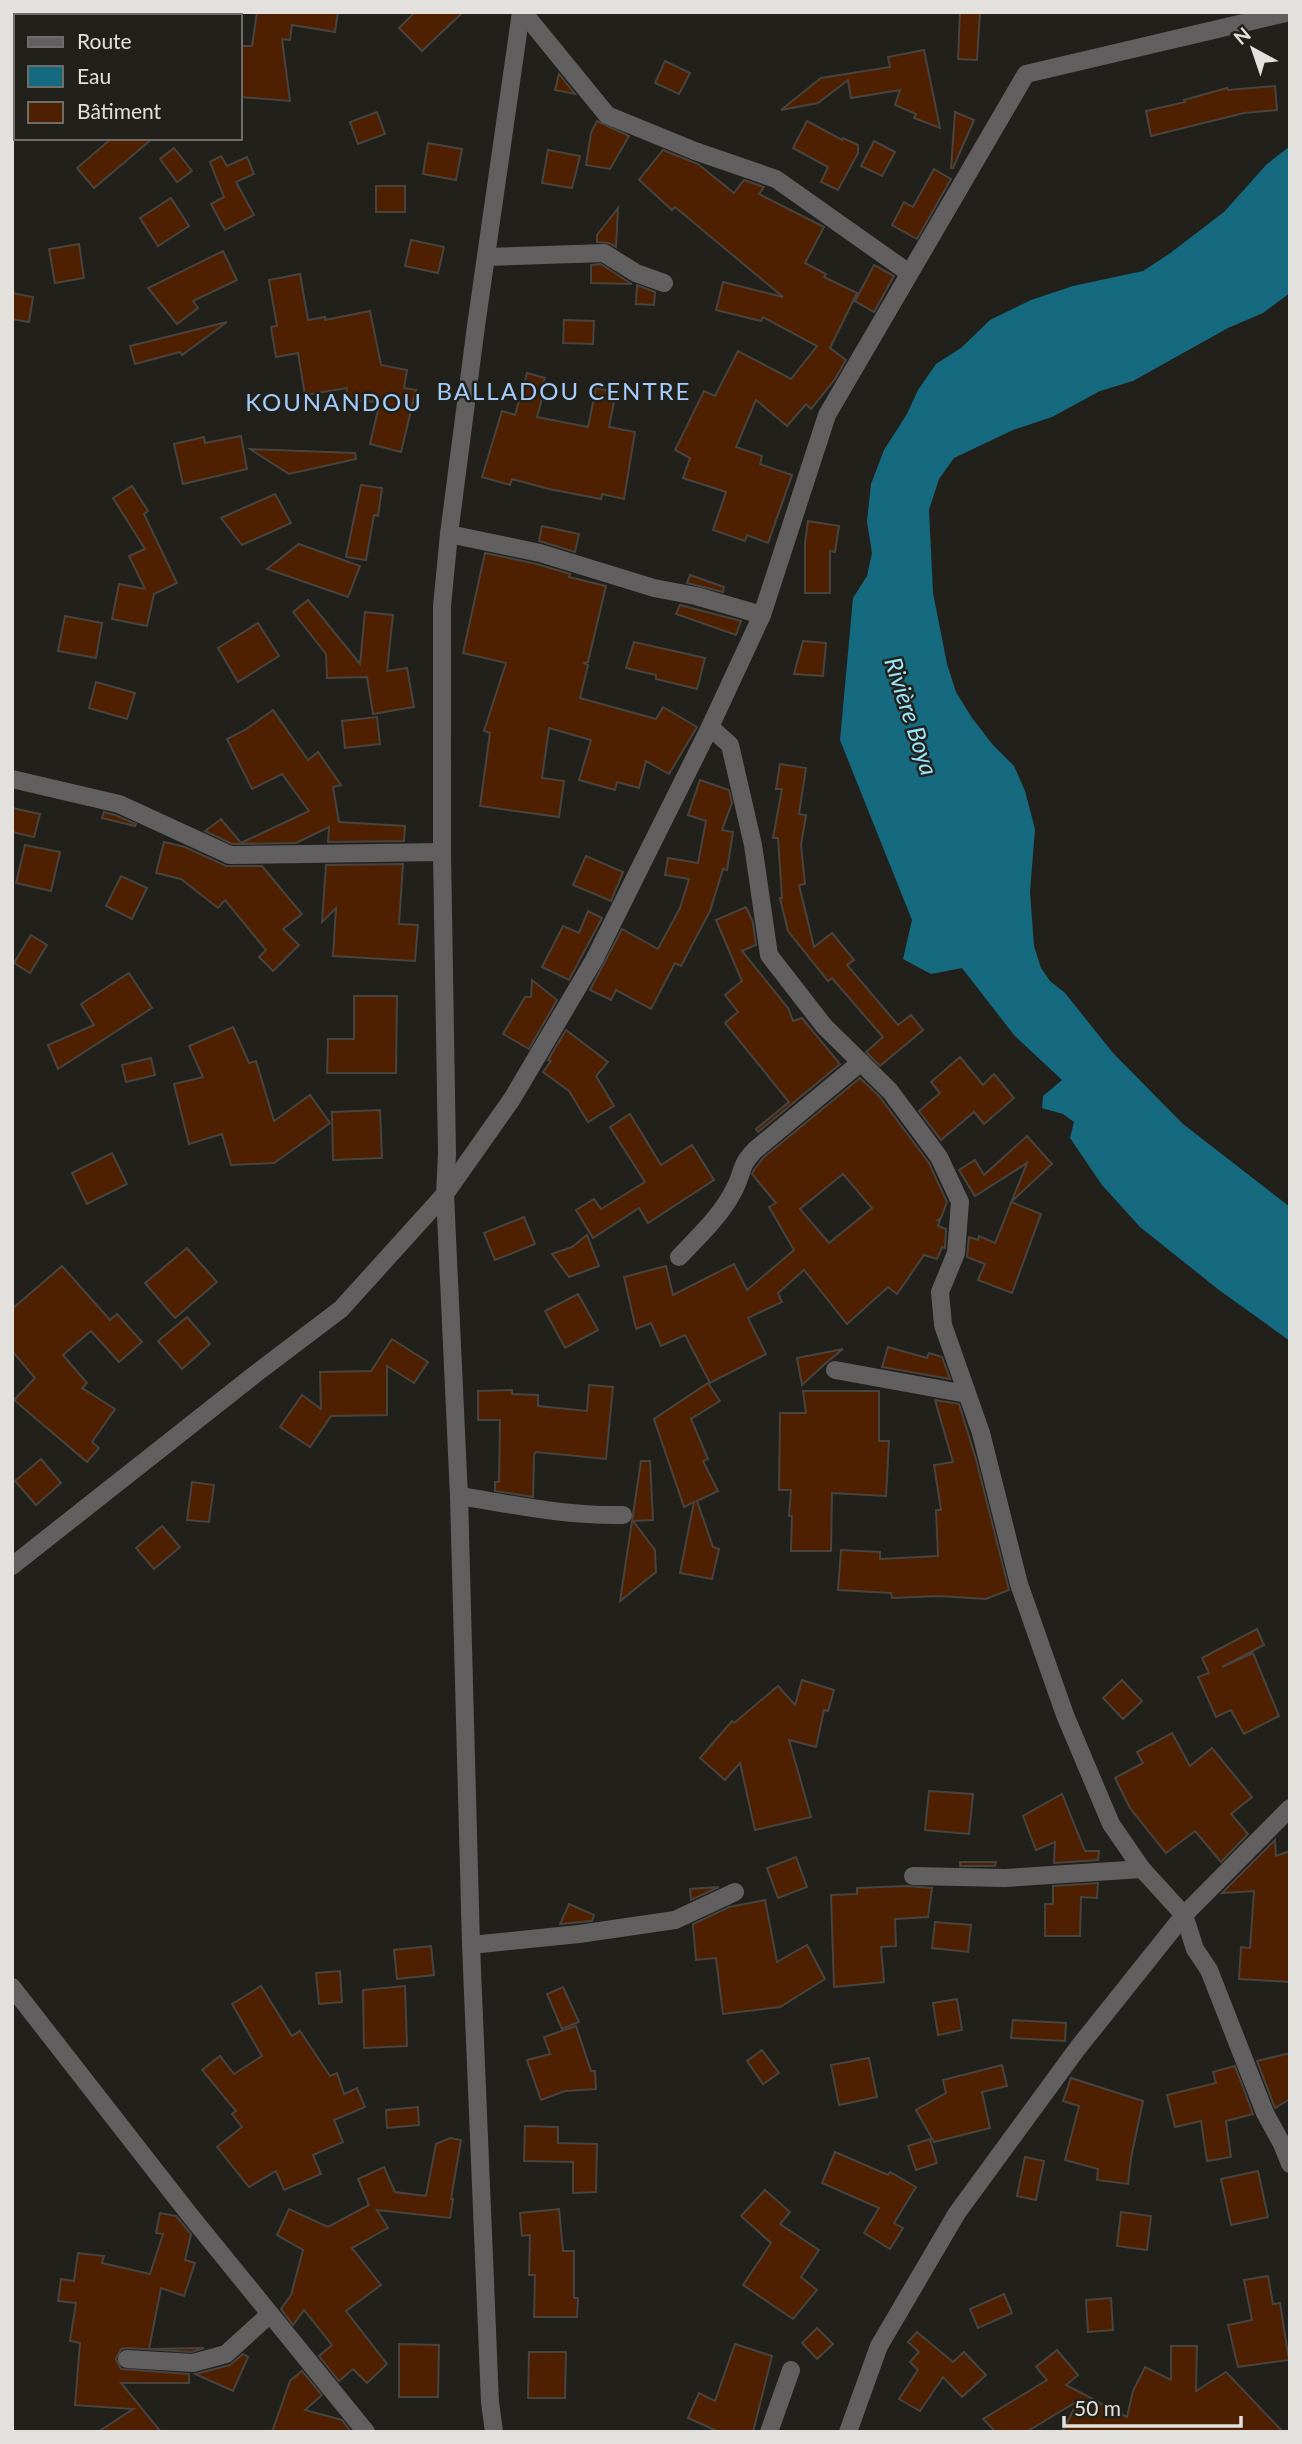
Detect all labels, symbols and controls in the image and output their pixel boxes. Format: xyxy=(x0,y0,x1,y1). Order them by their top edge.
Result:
legend xyxy=(14,14,242,140)
north arrow xyxy=(1218,14,1288,84)
text: N xyxy=(1229,22,1255,49)
text: Route xyxy=(77,28,132,53)
text: Eau xyxy=(77,63,111,88)
text: Bâtiment xyxy=(77,98,162,123)
district label: BALLADOU CENTRE xyxy=(437,376,691,405)
district label: KOUNANDOU xyxy=(245,387,423,416)
water label: Rivière Boya xyxy=(879,653,945,779)
scale bar xyxy=(1064,2384,1241,2428)
text: 50 m xyxy=(1074,2395,1121,2420)

